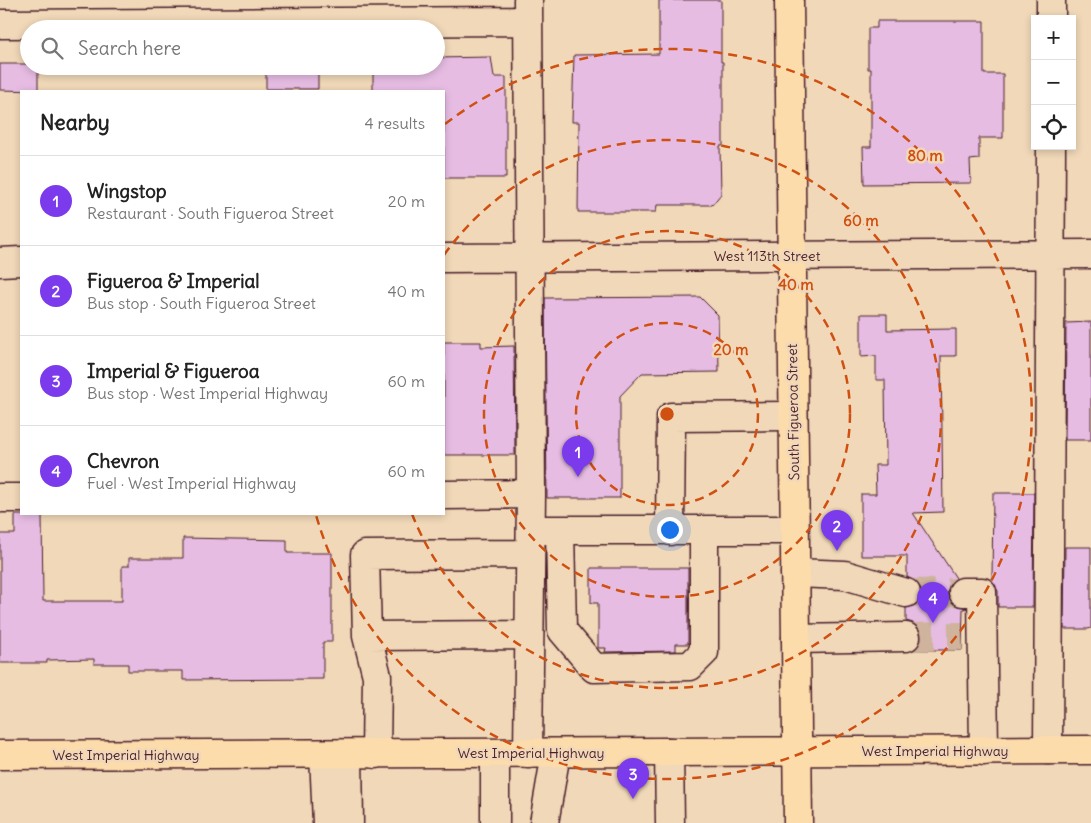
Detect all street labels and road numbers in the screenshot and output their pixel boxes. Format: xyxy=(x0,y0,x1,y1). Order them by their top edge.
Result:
street label: West 113th Street xyxy=(714,247,821,265)
street label: South Figueroa Street xyxy=(783,343,803,480)
street label: West Imperial Highway xyxy=(861,742,1009,760)
street label: West Imperial Highway xyxy=(457,744,605,762)
street label: West Imperial Highway xyxy=(52,746,200,764)

